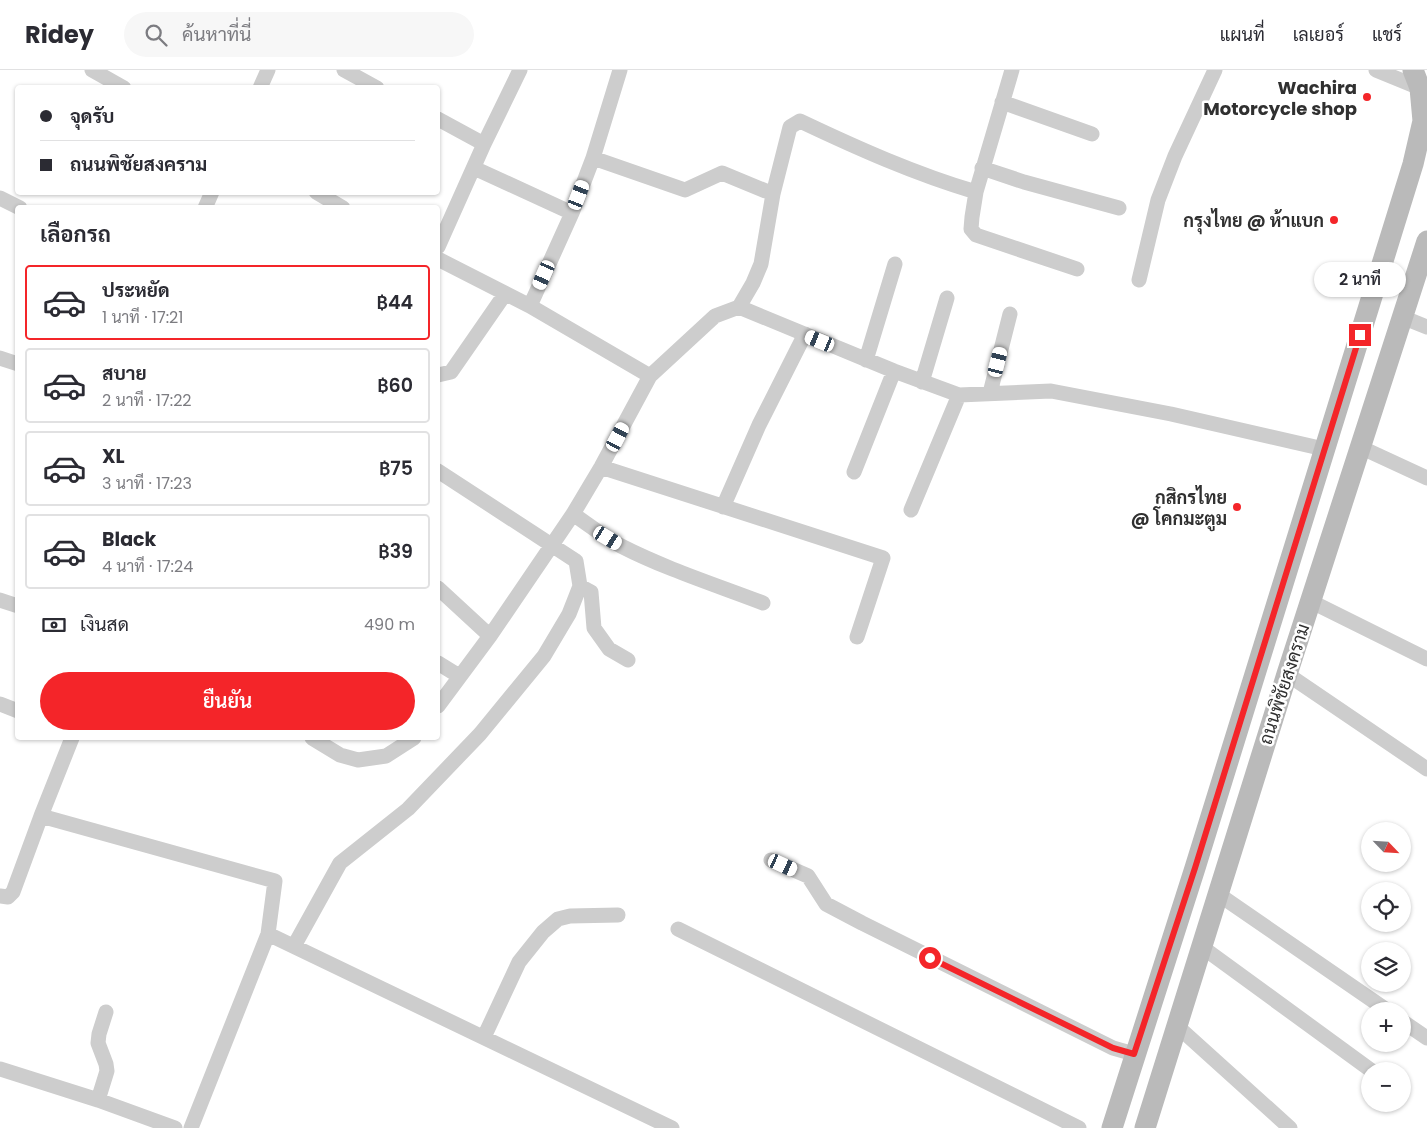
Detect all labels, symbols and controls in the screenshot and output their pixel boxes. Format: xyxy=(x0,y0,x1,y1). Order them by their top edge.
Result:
search box xyxy=(124,12,474,57)
text: Ridey xyxy=(25,18,94,51)
icon: search xyxy=(142,21,170,49)
text: ค้นหาที่นี่ xyxy=(182,21,251,48)
text: แผนที่ xyxy=(1220,22,1265,47)
text: เลเยอร์ xyxy=(1293,22,1344,47)
text: แชร์ xyxy=(1372,22,1402,47)
place label: Wachira Motorcycle shop xyxy=(1203,75,1357,121)
marker: Wachira Motorcycle shop xyxy=(1361,91,1373,103)
text: จุดรับ xyxy=(70,103,114,130)
text: ถนนพิชัยสงคราม xyxy=(70,151,207,178)
car xyxy=(566,178,591,212)
place label: กรุงไทย @ ห้าแบก xyxy=(1183,208,1324,235)
marker: กรุงไทย @ ห้าแบก xyxy=(1328,214,1340,226)
text: เลือกรถ xyxy=(40,219,111,250)
car xyxy=(531,258,556,292)
callout: 2 นาที xyxy=(1314,262,1406,298)
text: 2 นาที xyxy=(1339,268,1381,291)
text: ประหยัด xyxy=(102,277,170,304)
icon: car xyxy=(42,280,87,325)
text: ฿44 xyxy=(377,289,413,316)
text: 1 นาที · 17:21 xyxy=(102,306,183,329)
route end xyxy=(1349,324,1371,346)
car xyxy=(803,328,836,354)
car xyxy=(987,346,1008,378)
text: สบาย xyxy=(102,360,147,387)
icon: car xyxy=(42,363,87,408)
text: ฿60 xyxy=(377,372,413,399)
text: 2 นาที · 17:22 xyxy=(102,389,192,412)
car xyxy=(604,420,631,454)
text: XL xyxy=(102,443,125,470)
icon: car xyxy=(42,446,87,491)
text: ฿75 xyxy=(379,455,413,482)
text: 3 นาที · 17:23 xyxy=(102,472,192,495)
place label: กสิกรไทย @ โคกมะตูม xyxy=(1131,485,1227,532)
marker: กสิกรไทย @ โคกมะตูม xyxy=(1231,501,1243,513)
car xyxy=(591,524,624,552)
text: Black xyxy=(102,526,156,553)
icon: car xyxy=(42,529,87,574)
text: ฿39 xyxy=(378,538,413,565)
text: 4 นาที · 17:24 xyxy=(102,555,193,578)
icon: cash xyxy=(40,611,68,639)
text: เงินสด xyxy=(80,611,129,638)
text: 490 m xyxy=(364,613,415,636)
street label: ถนนพิชัยสงคราม xyxy=(1253,620,1315,748)
button: ยืนยัน xyxy=(40,672,415,730)
north arrow xyxy=(1361,822,1411,872)
map controls xyxy=(1361,822,1411,1112)
car xyxy=(766,852,799,878)
button: locate xyxy=(1361,882,1411,932)
button: layers xyxy=(1361,942,1411,992)
route start xyxy=(919,947,941,969)
button: + xyxy=(1361,1002,1411,1052)
button: − xyxy=(1361,1062,1411,1112)

